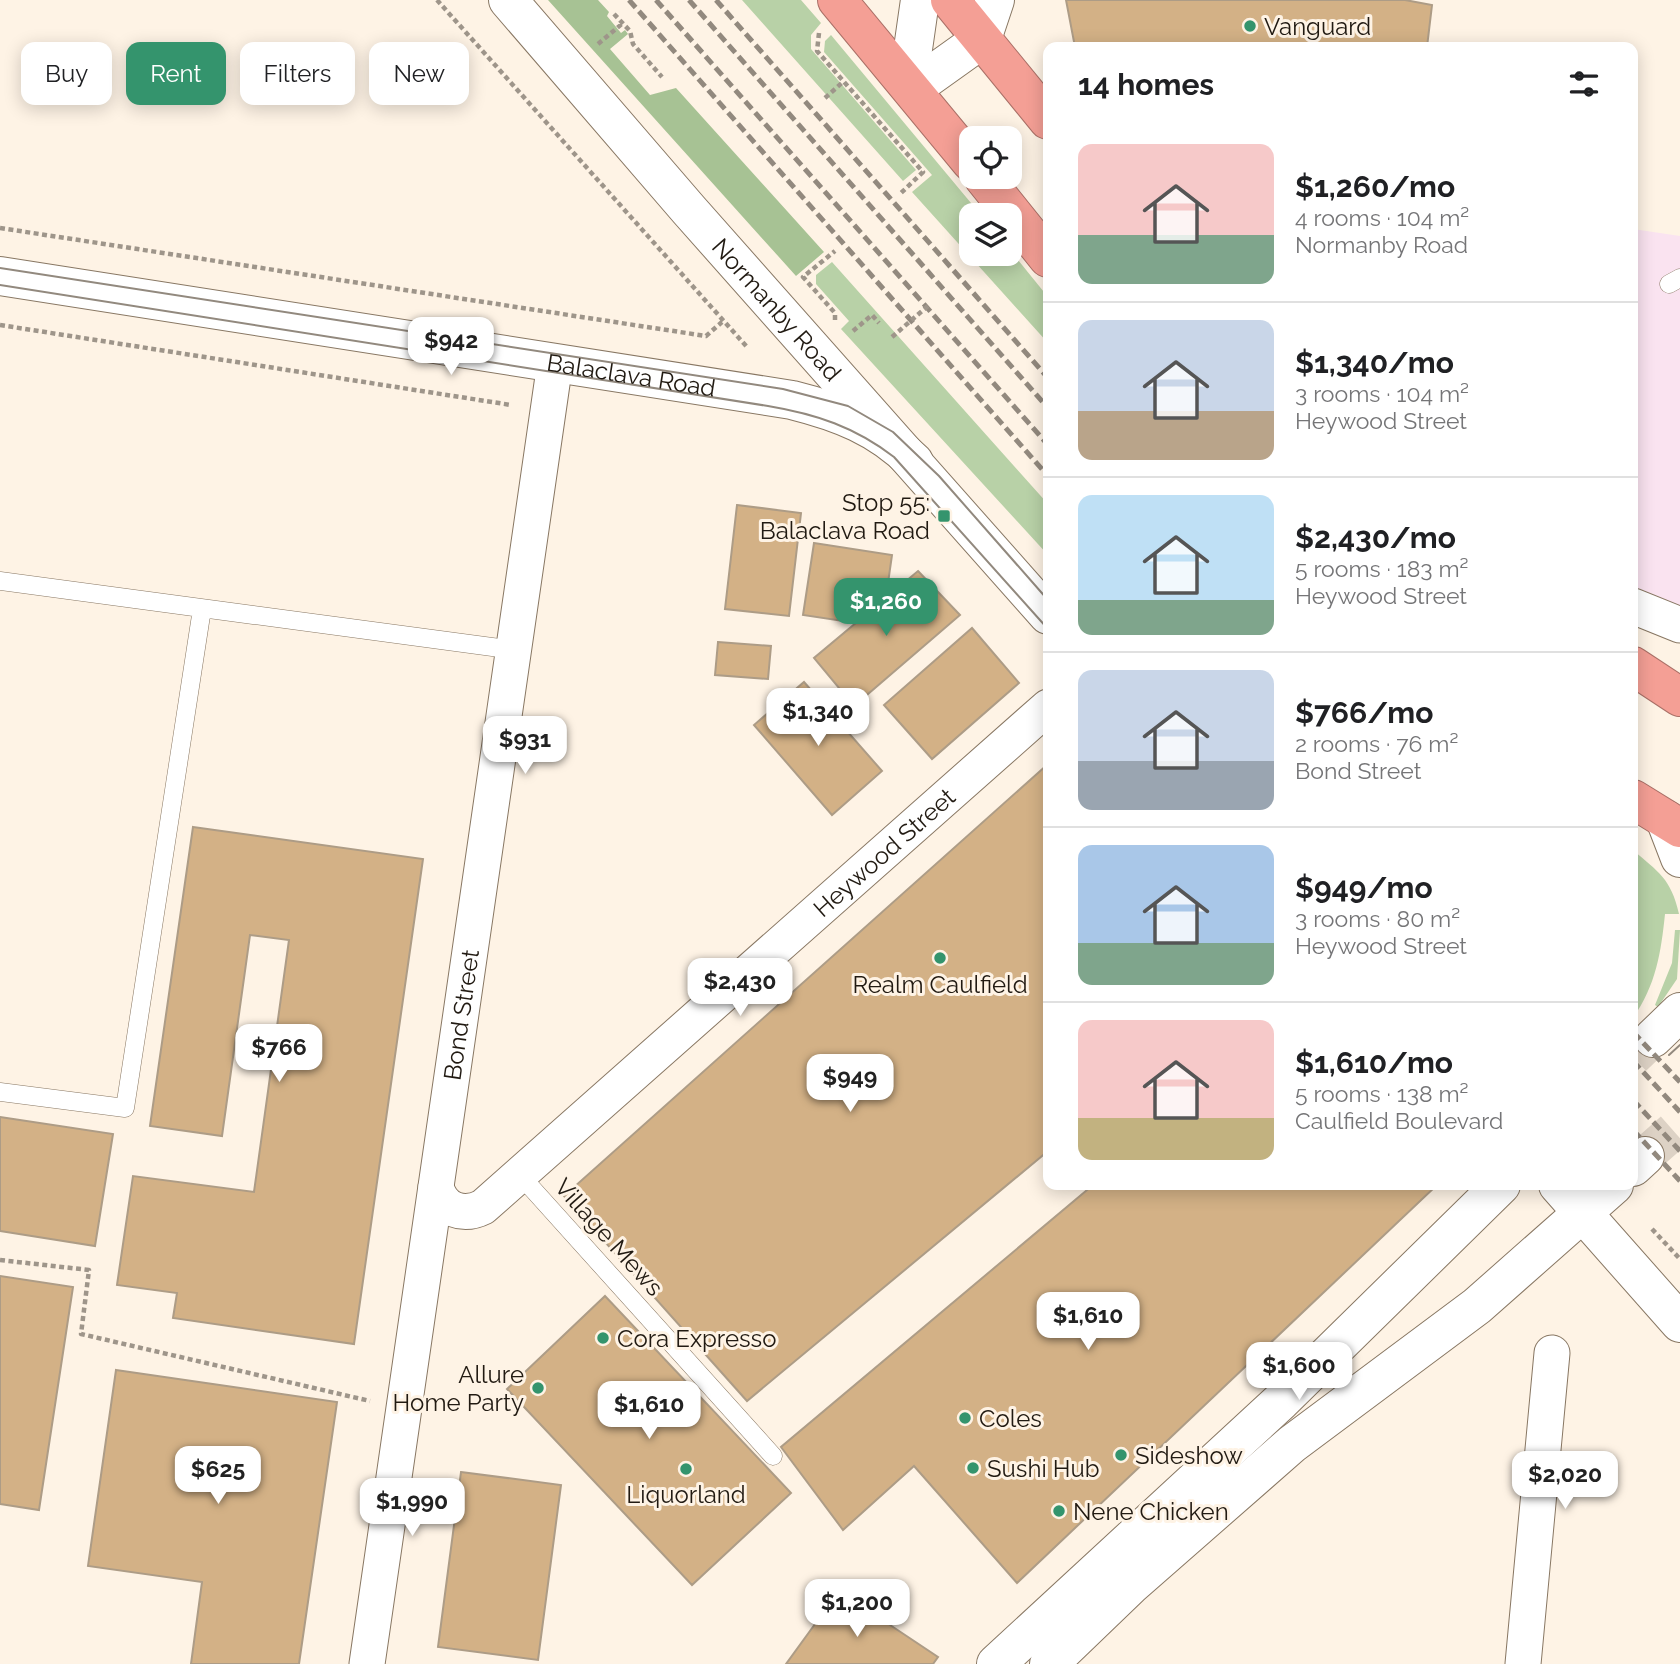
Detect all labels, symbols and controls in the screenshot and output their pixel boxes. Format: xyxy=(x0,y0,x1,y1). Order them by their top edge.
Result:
place label: Vanguard xyxy=(1264,12,1371,41)
marker: Vanguard xyxy=(1242,18,1258,34)
chip: Buy xyxy=(21,42,112,105)
chip: Rent xyxy=(126,42,226,105)
chip: Filters xyxy=(240,42,355,105)
chip: New xyxy=(369,42,469,105)
icon: filters xyxy=(1565,65,1603,103)
text: 14 homes xyxy=(1078,67,1214,102)
map controls xyxy=(959,126,1022,266)
button: locate xyxy=(959,126,1022,189)
text: $1,260/mo xyxy=(1295,169,1455,204)
icon: home xyxy=(1134,172,1218,256)
button: layers xyxy=(959,203,1022,266)
text: 4 rooms · 104 m² xyxy=(1295,204,1469,231)
text: Normanby Road xyxy=(1295,231,1468,258)
street label: Normanby Road xyxy=(706,232,848,387)
pin: $942 xyxy=(410,318,492,377)
text: $942 xyxy=(424,326,478,353)
text: $1,340/mo xyxy=(1295,345,1454,380)
street label: Balaclava Road xyxy=(545,347,718,402)
icon: home xyxy=(1134,348,1218,432)
text: 3 rooms · 104 m² xyxy=(1295,380,1469,407)
text: Heywood Street xyxy=(1295,407,1467,434)
place label: Stop 55: Balaclava Road xyxy=(760,488,930,545)
marker: Stop 55: Balaclava Road xyxy=(936,508,952,524)
text: $2,430/mo xyxy=(1295,520,1456,555)
icon: home xyxy=(1134,523,1218,607)
text: 5 rooms · 183 m² xyxy=(1295,555,1469,582)
pin: $1,260 xyxy=(829,578,943,638)
text: Heywood Street xyxy=(1295,582,1467,609)
text: $1,260 xyxy=(850,587,922,614)
pin: $1,340 xyxy=(761,688,875,748)
text: $766/mo xyxy=(1295,695,1433,730)
text: $1,340 xyxy=(782,697,854,724)
icon: home xyxy=(1134,698,1218,782)
pin: $931 xyxy=(484,716,566,776)
text: $931 xyxy=(499,725,551,752)
text: 2 rooms · 76 m² xyxy=(1295,730,1458,757)
text: Bond Street xyxy=(1295,757,1421,784)
street label: Heywood Street xyxy=(807,782,961,923)
text: $949/mo xyxy=(1295,870,1433,905)
icon: home xyxy=(1134,873,1218,957)
text: 3 rooms · 80 m² xyxy=(1295,905,1460,932)
text: Heywood Street xyxy=(1295,932,1467,959)
street label: Bond Street xyxy=(437,947,485,1082)
marker: Realm Caulfield xyxy=(932,950,948,966)
pin: $2,430 xyxy=(683,958,797,1018)
text: $2,430 xyxy=(704,967,776,994)
place label: Realm Caulfield xyxy=(852,970,1028,999)
pin: $766 xyxy=(238,1024,320,1084)
text: $766 xyxy=(251,1033,307,1060)
text: $1,610/mo xyxy=(1295,1045,1453,1080)
icon: home xyxy=(1134,1048,1218,1132)
pin: $949 xyxy=(809,1054,891,1114)
text: $949 xyxy=(823,1063,877,1090)
text: 5 rooms · 138 m² xyxy=(1295,1080,1469,1107)
text: Caulfield Boulevard xyxy=(1295,1107,1503,1134)
street label: Village Mews xyxy=(549,1172,669,1302)
pin: $1,610 xyxy=(1031,1292,1145,1352)
text: $1,610 xyxy=(1053,1301,1123,1328)
place label: Cora Expresso xyxy=(617,1324,776,1353)
marker: Cora Expresso xyxy=(595,1330,611,1346)
pin: $1,600 xyxy=(1242,1342,1356,1402)
text: $1,600 xyxy=(1262,1351,1336,1378)
place label: Allure Home Party xyxy=(393,1360,524,1417)
marker: Allure Home Party xyxy=(530,1380,546,1396)
pin: $1,610 xyxy=(592,1382,706,1441)
text: $1,610 xyxy=(614,1390,684,1417)
place label: Coles xyxy=(979,1404,1042,1433)
marker: Coles xyxy=(957,1410,973,1426)
place label: Sideshow xyxy=(1135,1441,1243,1470)
pin: $625 xyxy=(177,1446,259,1506)
marker: Sideshow xyxy=(1113,1447,1129,1463)
pin: $2,020 xyxy=(1508,1452,1622,1511)
place label: Sushi Hub xyxy=(987,1454,1100,1483)
text: $625 xyxy=(191,1455,245,1482)
marker: Sushi Hub xyxy=(965,1460,981,1476)
text: $2,020 xyxy=(1528,1460,1602,1487)
marker: Liquorland xyxy=(678,1461,694,1477)
pin: $1,990 xyxy=(355,1478,469,1538)
place label: Liquorland xyxy=(626,1480,746,1509)
text: $1,990 xyxy=(376,1487,448,1514)
place label: Nene Chicken xyxy=(1073,1497,1229,1526)
marker: Nene Chicken xyxy=(1051,1503,1067,1519)
pin: $1,200 xyxy=(800,1580,914,1639)
text: $1,200 xyxy=(821,1588,893,1615)

